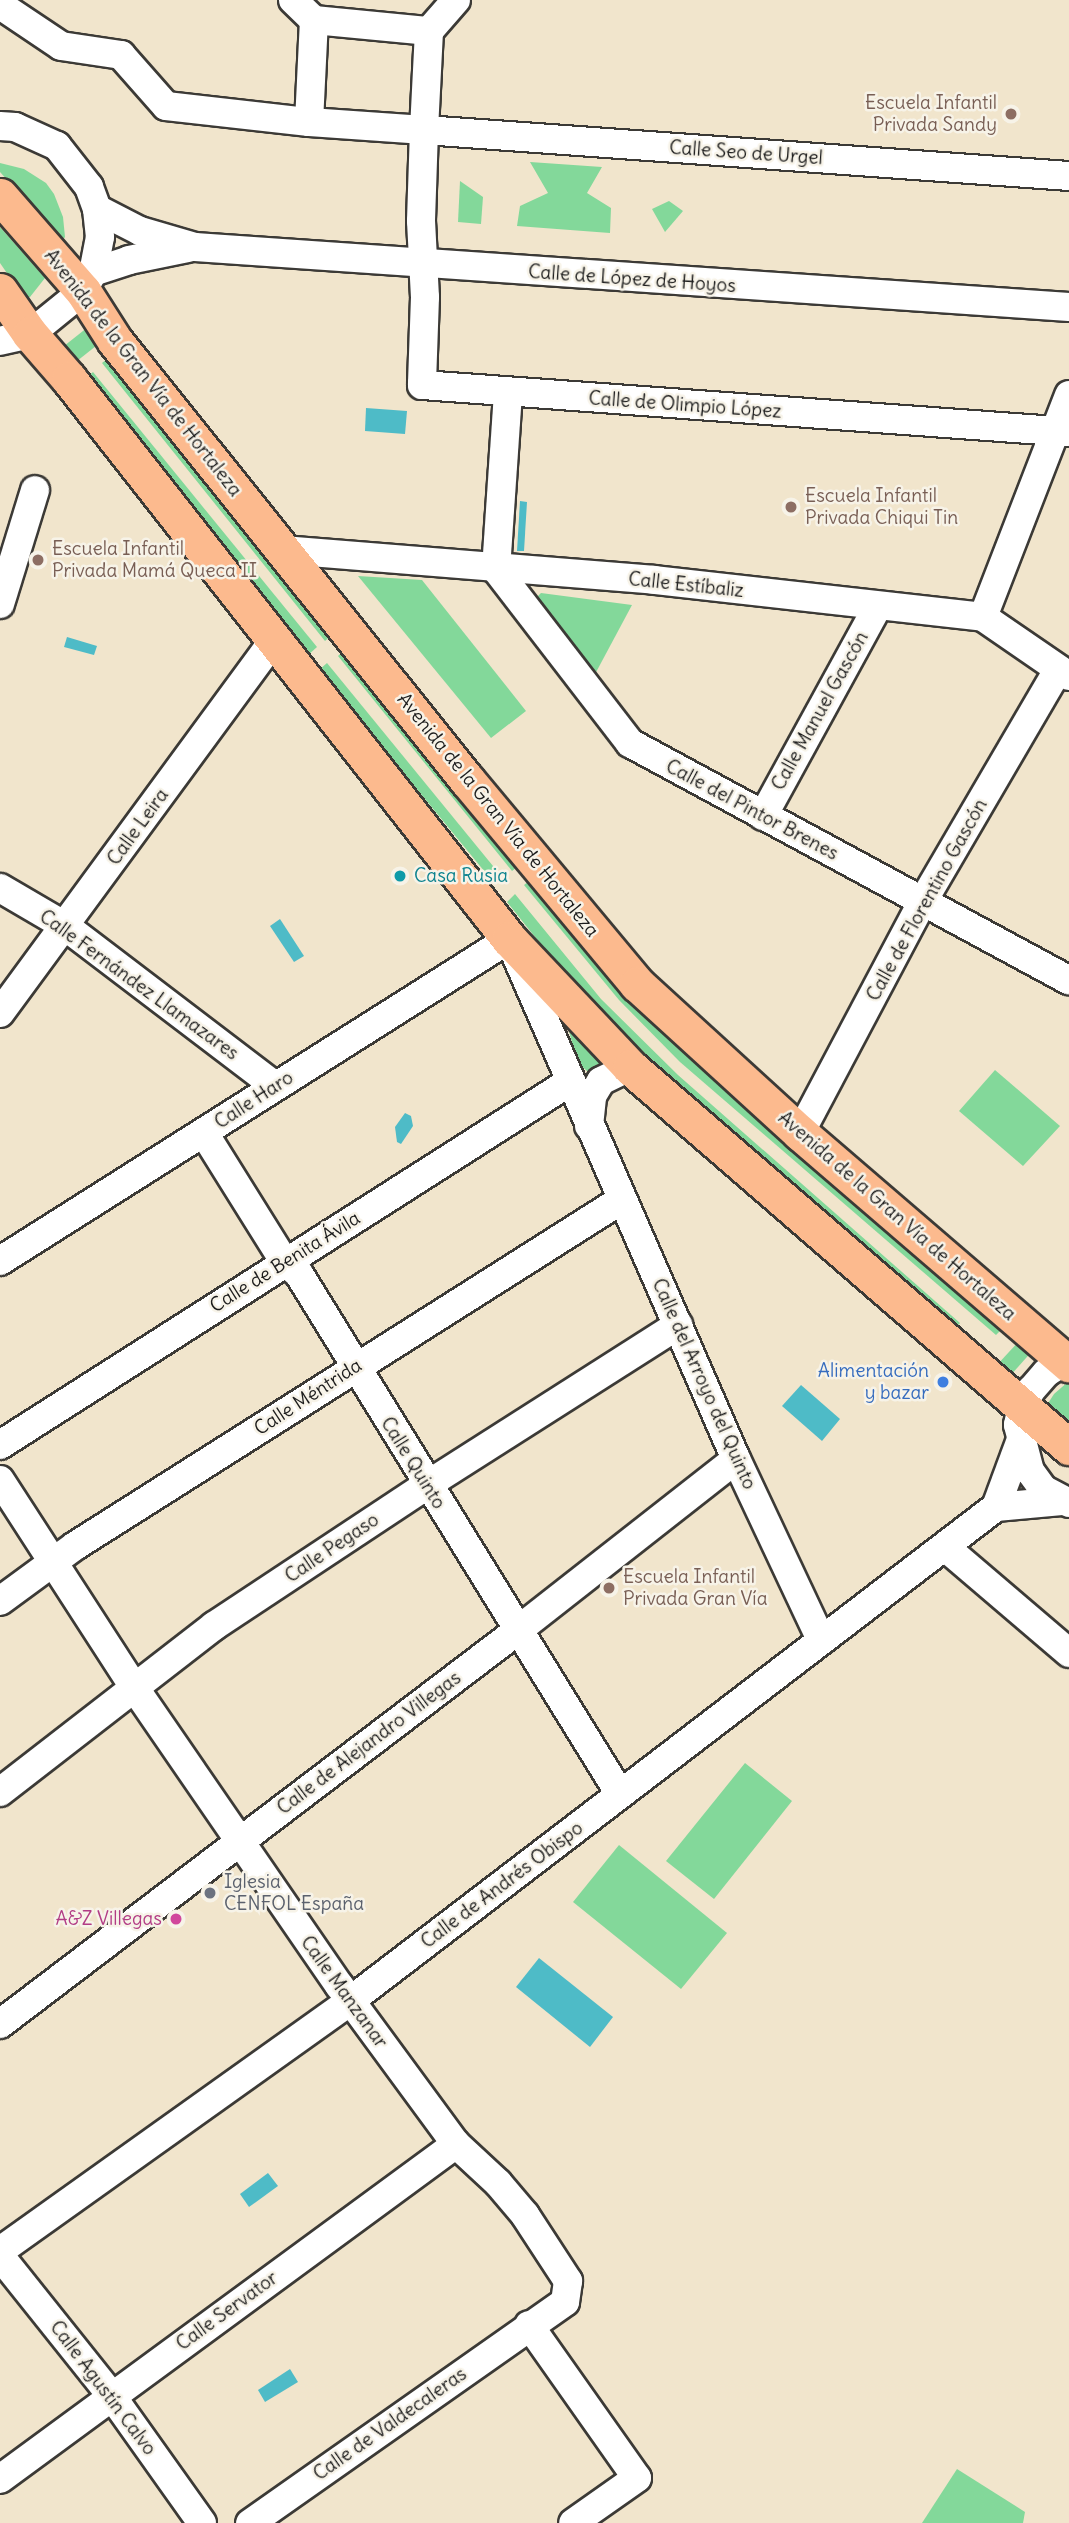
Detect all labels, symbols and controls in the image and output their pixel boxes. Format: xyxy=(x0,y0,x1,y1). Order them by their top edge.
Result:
place label: Escuela Infantil Privada Sandy xyxy=(865,92,997,136)
marker: Escuela Infantil Privada Sandy xyxy=(1003,106,1019,122)
street label: Calle Seo de Urgel xyxy=(669,136,823,170)
street label: Avenida de la Gran Vía de Hortaleza xyxy=(39,245,247,501)
street label: Calle de López de Hoyos xyxy=(527,260,737,298)
street label: Calle de Olimpio López xyxy=(588,387,782,423)
place label: Escuela Infantil Privada Chiqui Tin xyxy=(805,485,958,529)
marker: Escuela Infantil Privada Chiqui Tin xyxy=(783,499,799,515)
place label: Escuela Infantil Privada Mamá Queca II xyxy=(52,538,257,582)
marker: Escuela Infantil Privada Mamá Queca II xyxy=(30,552,46,568)
street label: Calle Estíbaliz xyxy=(627,568,745,602)
street label: Calle Manuel Gascón xyxy=(767,628,873,794)
street label: Avenida de la Gran Vía de Hortaleza xyxy=(392,688,604,942)
street label: Calle del Pintor Brenes xyxy=(662,755,842,865)
street label: Calle Leira xyxy=(103,784,173,870)
street label: Calle de Florentino Gascón xyxy=(862,795,992,1005)
place label: Casa Rusia xyxy=(414,865,508,887)
marker: Casa Rusia xyxy=(392,868,408,884)
street label: Calle Fernández Llamazares xyxy=(35,905,243,1065)
street label: Calle Haro xyxy=(210,1066,298,1134)
street label: Avenida de la Gran Vía de Hortaleza xyxy=(774,1107,1020,1325)
street label: Calle de Benita Ávila xyxy=(206,1207,364,1317)
street label: Calle del Arroyo del Quinto xyxy=(647,1275,761,1493)
street label: Calle Méntrida xyxy=(250,1354,366,1440)
place label: Alimentación y bazar xyxy=(818,1360,929,1404)
marker: Alimentación y bazar xyxy=(935,1374,951,1390)
street label: Calle Quinto xyxy=(376,1413,450,1513)
street label: Calle Pegaso xyxy=(281,1508,383,1588)
place label: Escuela Infantil Privada Gran Vía xyxy=(623,1566,767,1610)
marker: Escuela Infantil Privada Gran Vía xyxy=(601,1580,617,1596)
street label: Calle de Alejandro Villegas xyxy=(273,1666,465,1820)
street label: Calle de Andrés Obispo xyxy=(417,1817,587,1953)
place label: Iglesia CENFOL España xyxy=(224,1871,364,1915)
marker: Iglesia CENFOL España xyxy=(202,1885,218,1901)
place label: A&Z Villegas xyxy=(55,1908,162,1930)
marker: A&Z Villegas xyxy=(168,1911,184,1927)
street label: Calle Manzanar xyxy=(296,1931,392,2053)
street label: Calle Servator xyxy=(172,2267,282,2355)
street label: Calle Agustín Calvo xyxy=(45,2316,161,2460)
street label: Calle de Valdecaleras xyxy=(309,2363,471,2485)

